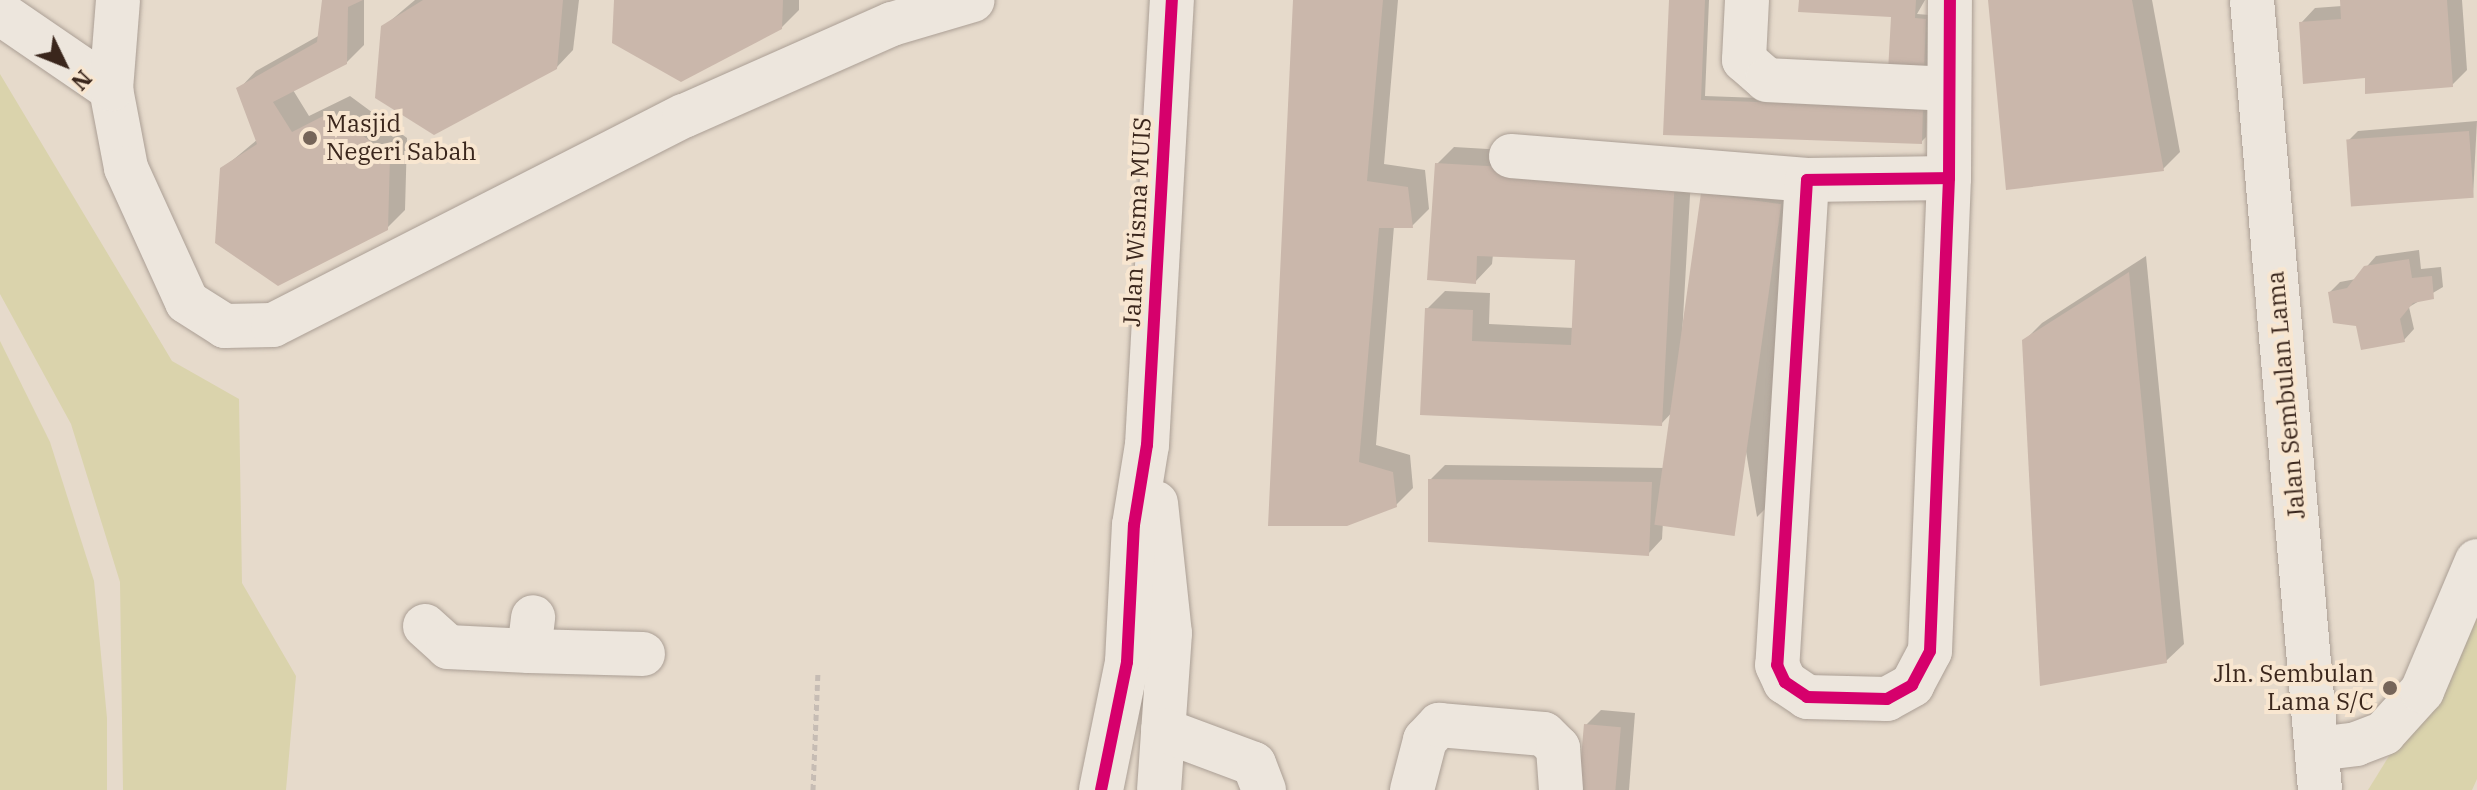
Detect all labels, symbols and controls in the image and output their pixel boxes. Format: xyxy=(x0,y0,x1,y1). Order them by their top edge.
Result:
north arrow xyxy=(24,24,104,104)
text: N xyxy=(65,64,98,97)
place label: Masjid Negeri Sabah xyxy=(326,110,477,166)
street label: Jalan Wisma MUIS xyxy=(1117,116,1157,328)
marker: Masjid Negeri Sabah xyxy=(301,129,319,147)
street label: Jalan Sembulan Lama xyxy=(2261,270,2311,520)
place label: Jln. Sembulan Lama S/C xyxy=(2214,660,2374,716)
marker: Jln. Sembulan Lama S/C xyxy=(2381,679,2399,697)

